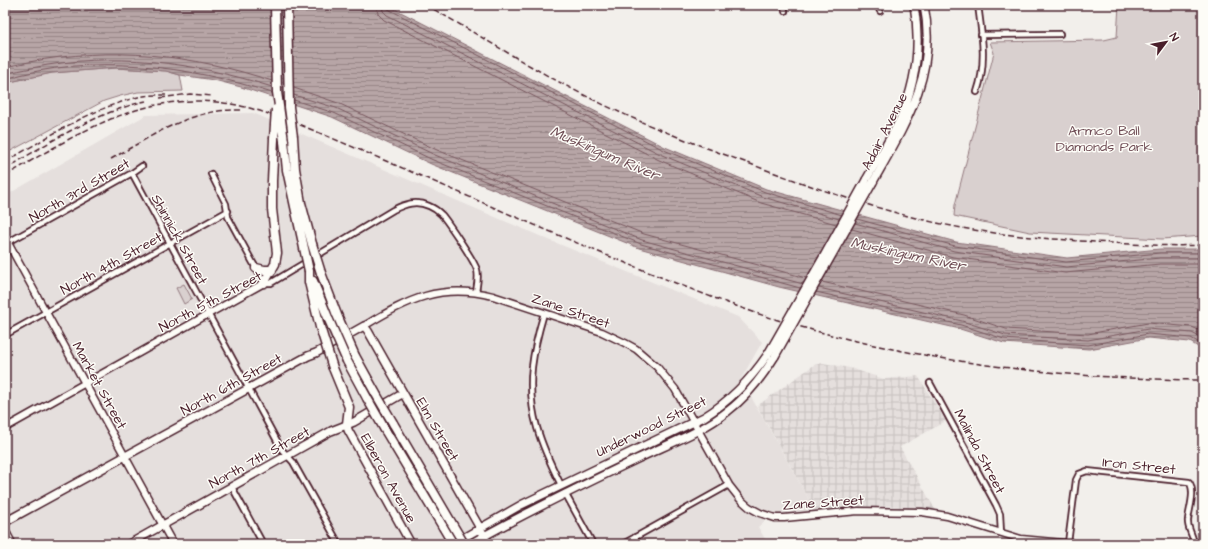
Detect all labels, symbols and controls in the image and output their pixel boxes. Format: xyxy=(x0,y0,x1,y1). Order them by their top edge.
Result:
north arrow xyxy=(1146,22,1186,62)
text: N xyxy=(1166,30,1182,44)
street label: Adair Avenue xyxy=(857,89,913,174)
water label: Muskingum River xyxy=(547,121,664,188)
park label: Armco Ball Diamonds Park xyxy=(1056,121,1153,157)
street label: North 3rd Street xyxy=(25,154,134,228)
street label: Shinnick Street xyxy=(146,191,212,289)
street label: North 4th Street xyxy=(57,227,166,300)
water label: Muskingum River xyxy=(848,232,969,278)
street label: North 5th Street xyxy=(156,266,266,337)
street label: Zane Street xyxy=(529,288,613,334)
street label: Market Street xyxy=(67,338,132,433)
street label: North 6th Street xyxy=(177,349,286,421)
street label: Underwood Street xyxy=(593,391,710,462)
street label: Elm Street xyxy=(411,394,464,465)
street label: Malinda Street xyxy=(948,406,1010,498)
street label: North 7th Street xyxy=(205,422,314,494)
street label: Elberon Avenue xyxy=(355,430,421,527)
street label: Iron Street xyxy=(1101,452,1177,480)
street label: Zane Street xyxy=(782,490,865,516)

